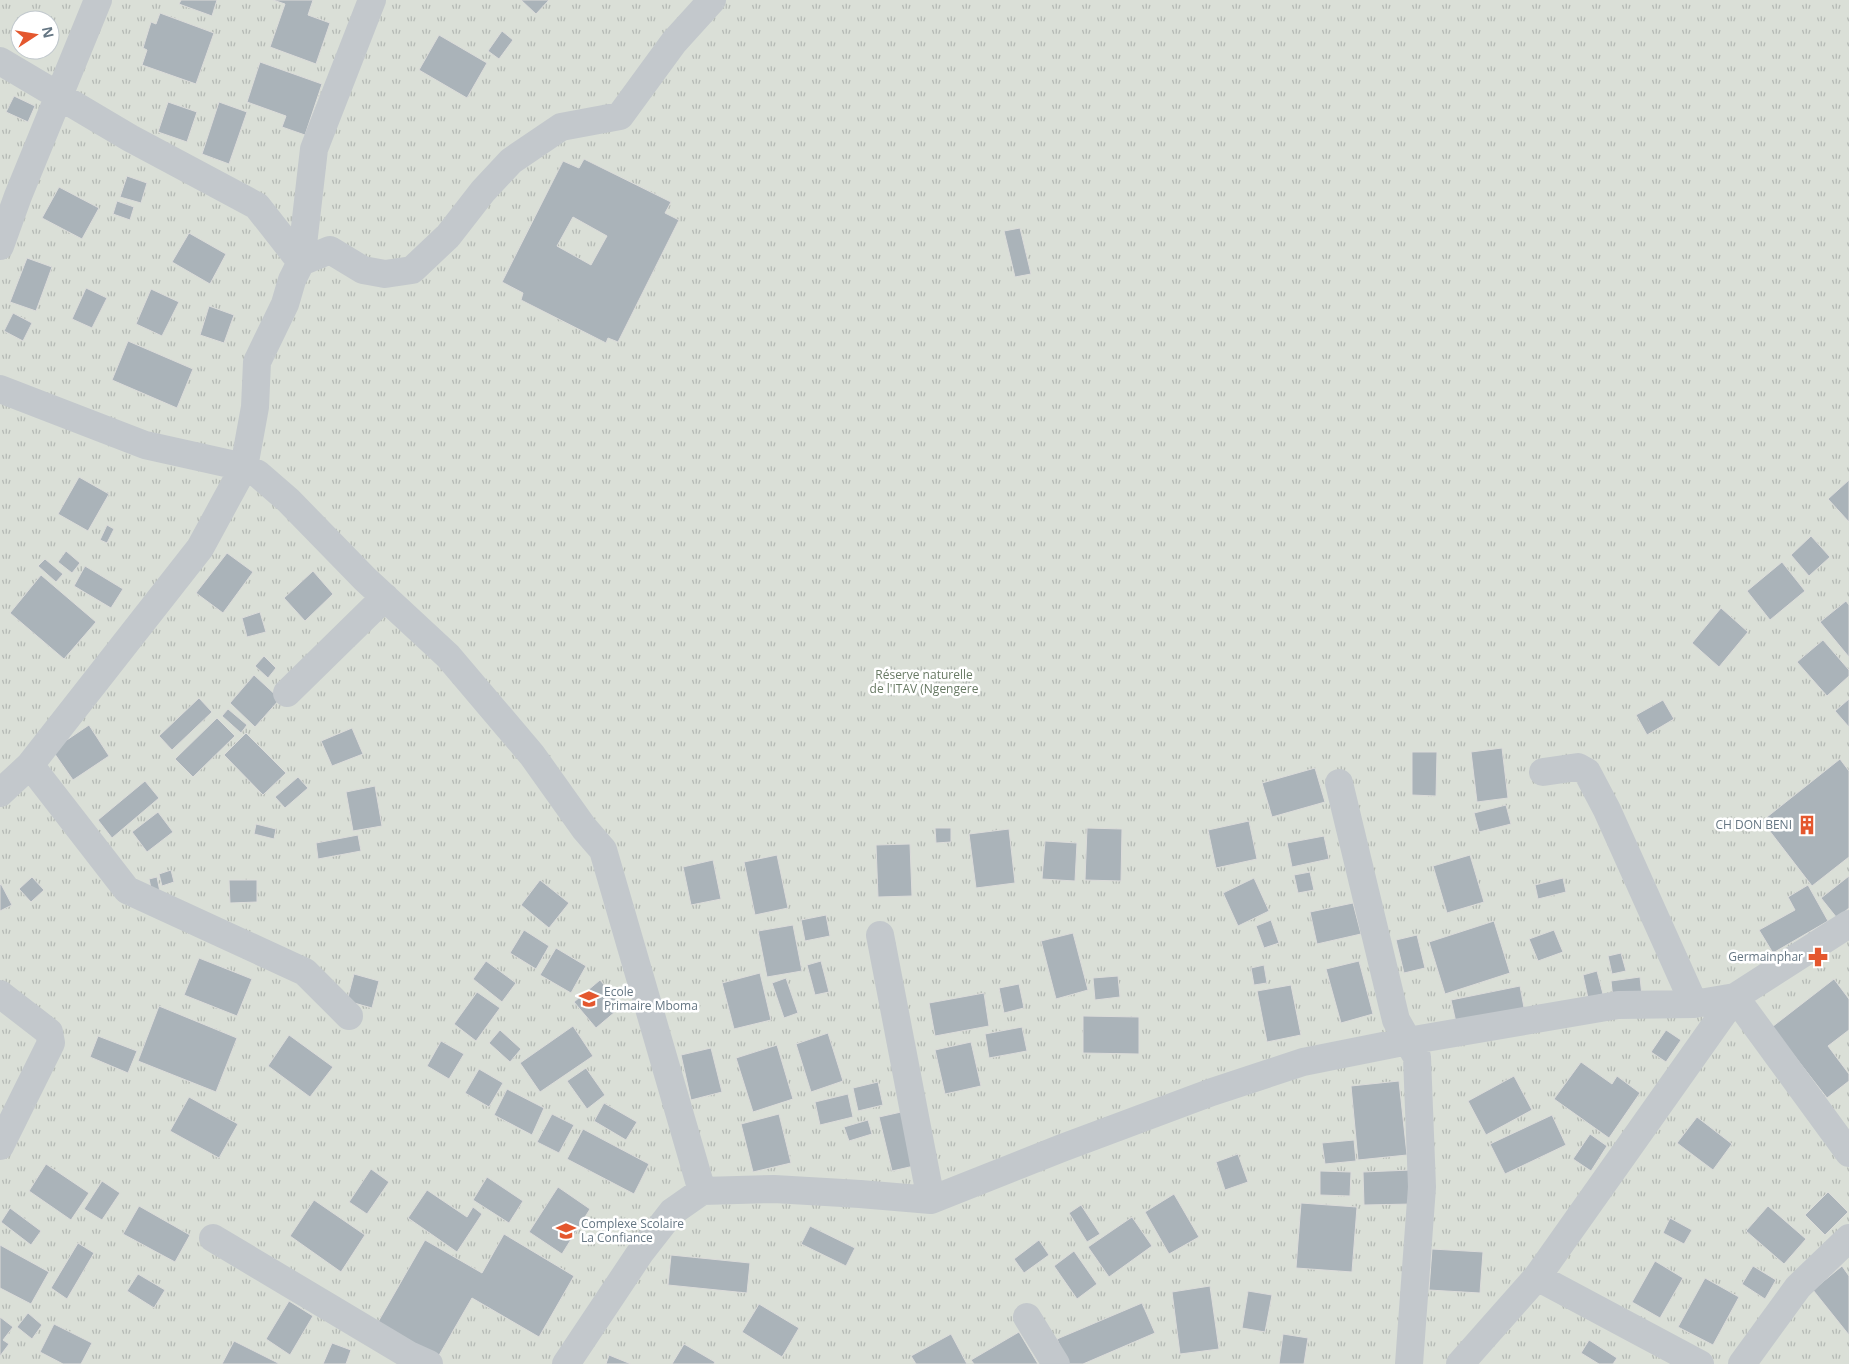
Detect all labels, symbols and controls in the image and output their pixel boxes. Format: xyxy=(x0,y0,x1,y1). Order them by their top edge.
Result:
north arrow xyxy=(10,10,60,60)
text: N xyxy=(38,25,59,40)
park label: Réserve naturelle de l'ITAV (Ngengere xyxy=(870,666,979,697)
building icon: CH DON BENI xyxy=(1796,814,1818,836)
place label: CH DON BENI xyxy=(1715,816,1792,833)
pharmacy icon: Germainphar xyxy=(1807,946,1829,968)
place label: Germainphar xyxy=(1728,948,1803,965)
place label: Ecole Primaire Mboma xyxy=(604,983,698,1014)
school or university icon: Ecole Primaire Mboma xyxy=(578,988,600,1010)
place label: Complexe Scolaire La Confiance xyxy=(581,1215,684,1246)
school or university icon: Complexe Scolaire La Confiance xyxy=(555,1220,577,1242)

